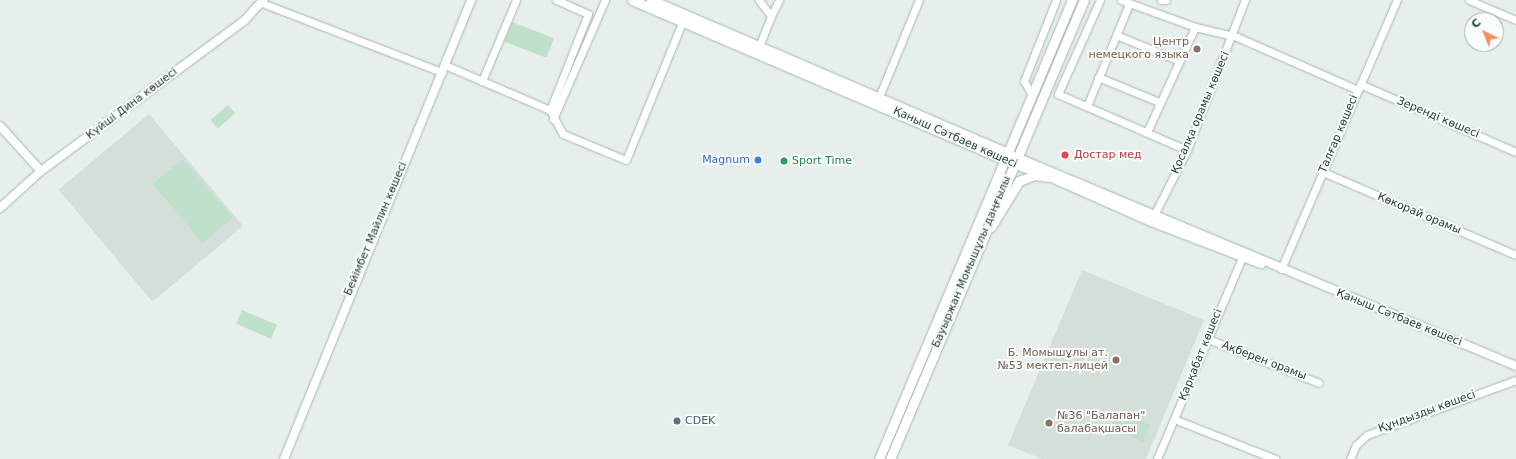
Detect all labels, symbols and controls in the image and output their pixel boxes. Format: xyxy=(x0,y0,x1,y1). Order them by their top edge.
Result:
north arrow xyxy=(1464,12,1504,52)
text: С xyxy=(1469,16,1484,31)
place label: Центр немецкого языка xyxy=(1089,36,1189,62)
marker: Центр немецкого языка xyxy=(1192,44,1202,54)
street label: Қосалқа орамы көшесі xyxy=(1169,50,1233,176)
street label: Күйші Дина көшесі xyxy=(84,65,180,143)
street label: Талғар көшесі xyxy=(1317,93,1361,175)
street label: Зеренді көшесі xyxy=(1395,95,1481,141)
street label: Қаныш Сәтбаев көшесі xyxy=(891,105,1019,171)
place label: Достар мед xyxy=(1074,148,1142,162)
marker: Достар мед xyxy=(1059,149,1071,161)
place label: Magnum xyxy=(702,153,750,167)
place label: Sport Time xyxy=(792,154,852,168)
marker: Magnum xyxy=(753,155,763,165)
marker: Sport Time xyxy=(779,156,789,166)
street label: Бейімбет Майлин көшесі xyxy=(342,160,410,298)
street label: Бауыржан Момышұлы даңғылы xyxy=(930,174,1014,350)
street label: Көкорай орамы xyxy=(1375,190,1463,238)
street label: Қаныш Сәтбаев көшесі xyxy=(1334,287,1464,349)
street label: Қарқабат көшесі xyxy=(1177,307,1225,403)
street label: Ақберен орамы xyxy=(1220,339,1308,383)
place label: Б. Момышұлы ат. №53 мектеп-лицей xyxy=(997,347,1108,373)
marker: Б. Момышұлы ат. №53 мектеп-лицей xyxy=(1111,355,1121,365)
street label: Құндызды көшесі xyxy=(1376,388,1478,436)
place label: №36 "Балапан" балабақшасы xyxy=(1057,410,1145,436)
place label: CDEK xyxy=(685,414,715,428)
marker: CDEK xyxy=(672,416,682,426)
marker: №36 "Балапан" балабақшасы xyxy=(1044,418,1054,428)

